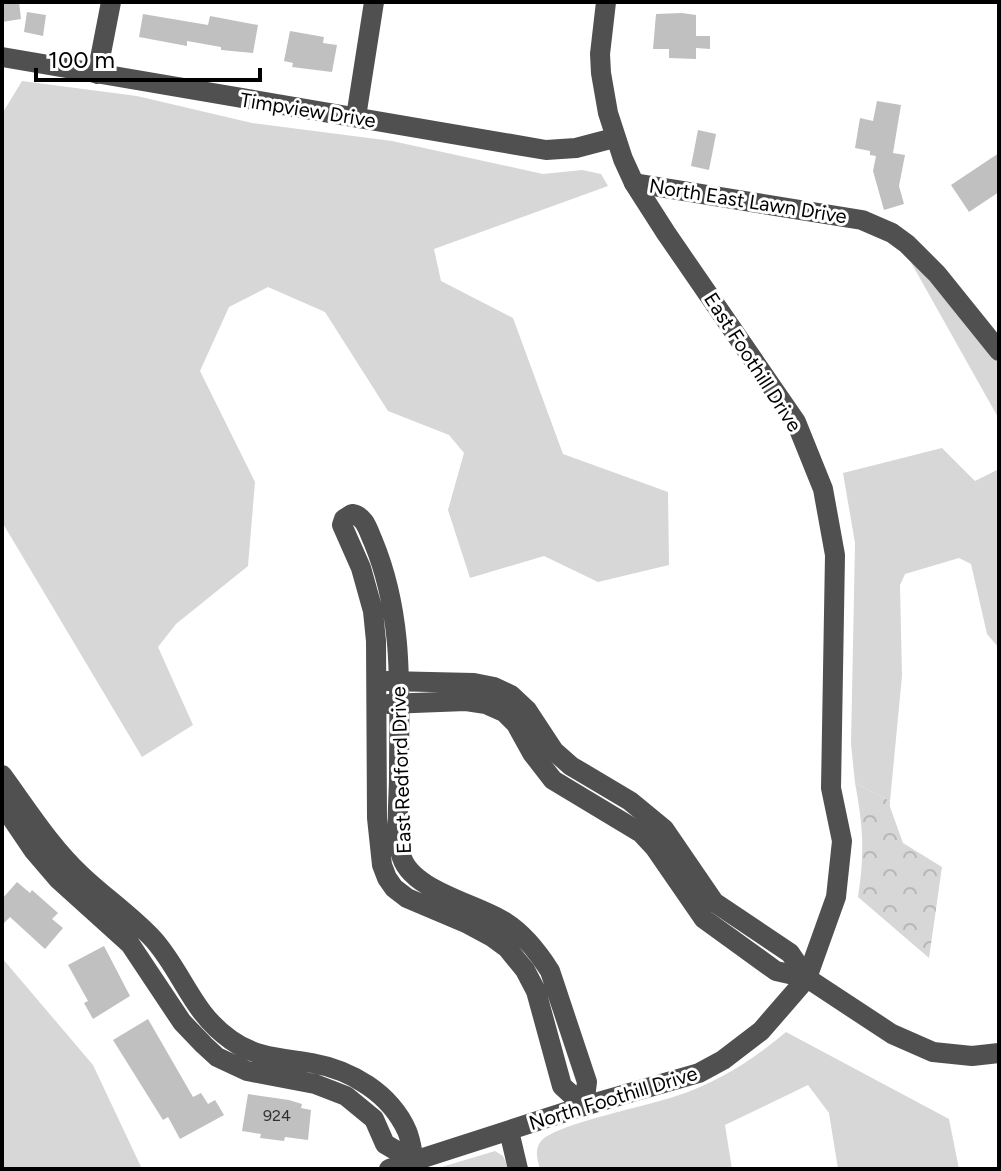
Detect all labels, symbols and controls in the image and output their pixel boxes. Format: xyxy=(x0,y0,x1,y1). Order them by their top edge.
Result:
scale bar xyxy=(36,32,260,82)
text: 100 m xyxy=(48,45,115,74)
street label: Timpview Drive xyxy=(239,87,378,133)
street label: North East Lawn Drive xyxy=(647,174,849,228)
street label: East Foothill Drive xyxy=(699,288,807,436)
street label: East Redford Drive xyxy=(386,686,416,854)
street label: North Foothill Drive xyxy=(526,1061,700,1135)
house number: 924 xyxy=(263,1106,291,1125)

